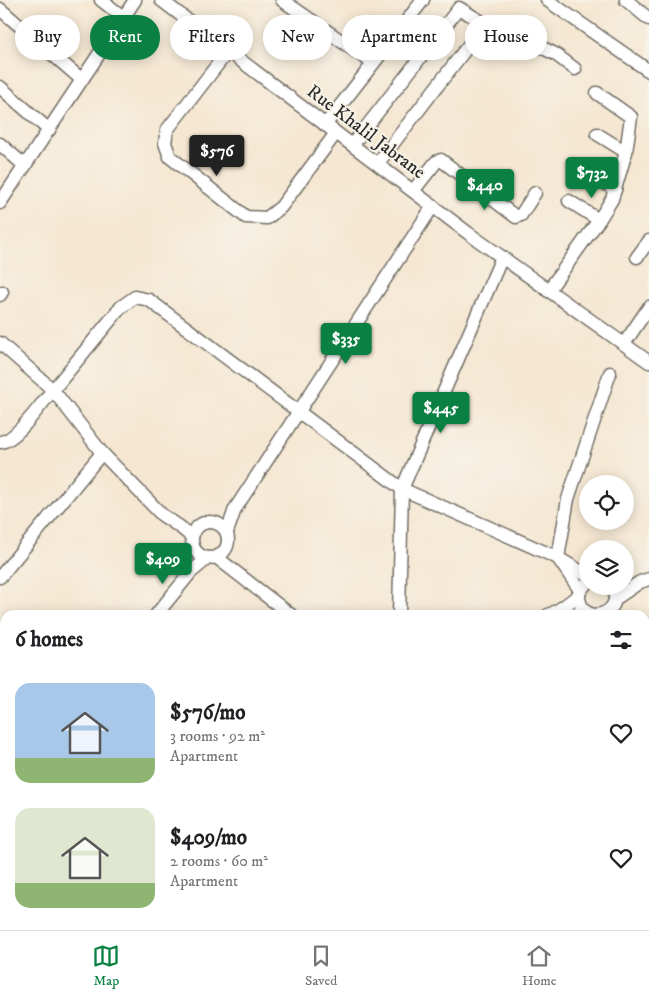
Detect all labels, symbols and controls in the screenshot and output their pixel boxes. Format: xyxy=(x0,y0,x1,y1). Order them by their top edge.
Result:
chip: Buy xyxy=(15,15,80,60)
chip: Rent xyxy=(90,15,160,60)
chip: Filters xyxy=(170,15,253,60)
chip: New xyxy=(263,15,332,60)
chip: Apartment xyxy=(342,15,455,60)
chip: House xyxy=(465,15,547,60)
street label: Rue Khalil Jabrane xyxy=(302,80,430,184)
pin: $576 xyxy=(187,134,247,177)
text: $576 xyxy=(200,141,234,161)
pin: $732 xyxy=(562,156,622,199)
text: $732 xyxy=(577,163,607,183)
pin: $440 xyxy=(455,168,515,211)
text: $440 xyxy=(467,175,503,195)
pin: $335 xyxy=(316,322,376,365)
text: $335 xyxy=(332,329,360,349)
pin: $445 xyxy=(411,392,471,434)
text: $445 xyxy=(424,398,459,418)
map controls xyxy=(579,475,634,595)
button: locate xyxy=(579,475,634,530)
button: layers xyxy=(579,540,634,595)
pin: $409 xyxy=(133,542,193,585)
text: $409 xyxy=(146,549,180,569)
icon: filters xyxy=(607,626,635,654)
text: 6 homes xyxy=(15,627,83,653)
text: $576/mo xyxy=(170,700,245,726)
icon: home xyxy=(55,703,115,763)
icon: heart xyxy=(607,719,635,747)
text: 3 rooms · 92 m² xyxy=(170,726,265,746)
text: Apartment xyxy=(170,746,238,766)
text: $409/mo xyxy=(170,825,247,851)
icon: home xyxy=(55,828,115,888)
icon: heart xyxy=(607,844,635,872)
text: 2 rooms · 60 m² xyxy=(170,851,268,871)
text: Apartment xyxy=(170,871,238,891)
tab: Map xyxy=(92,942,120,990)
tab: Saved xyxy=(305,942,337,990)
tab: Home xyxy=(522,942,557,990)

